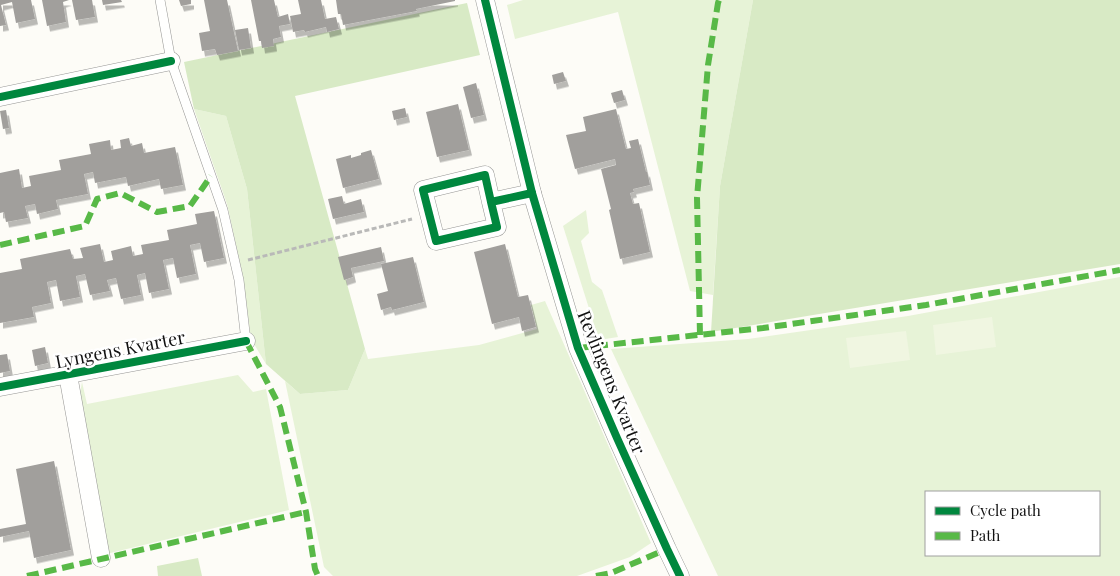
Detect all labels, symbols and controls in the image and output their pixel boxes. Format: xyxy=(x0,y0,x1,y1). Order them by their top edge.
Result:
street label: Revlingens Kvarter xyxy=(572,307,652,457)
street label: Lyngens Kvarter xyxy=(53,325,187,373)
legend xyxy=(925,491,1100,556)
text: Cycle path xyxy=(970,500,1041,520)
text: Path xyxy=(970,525,1000,545)

